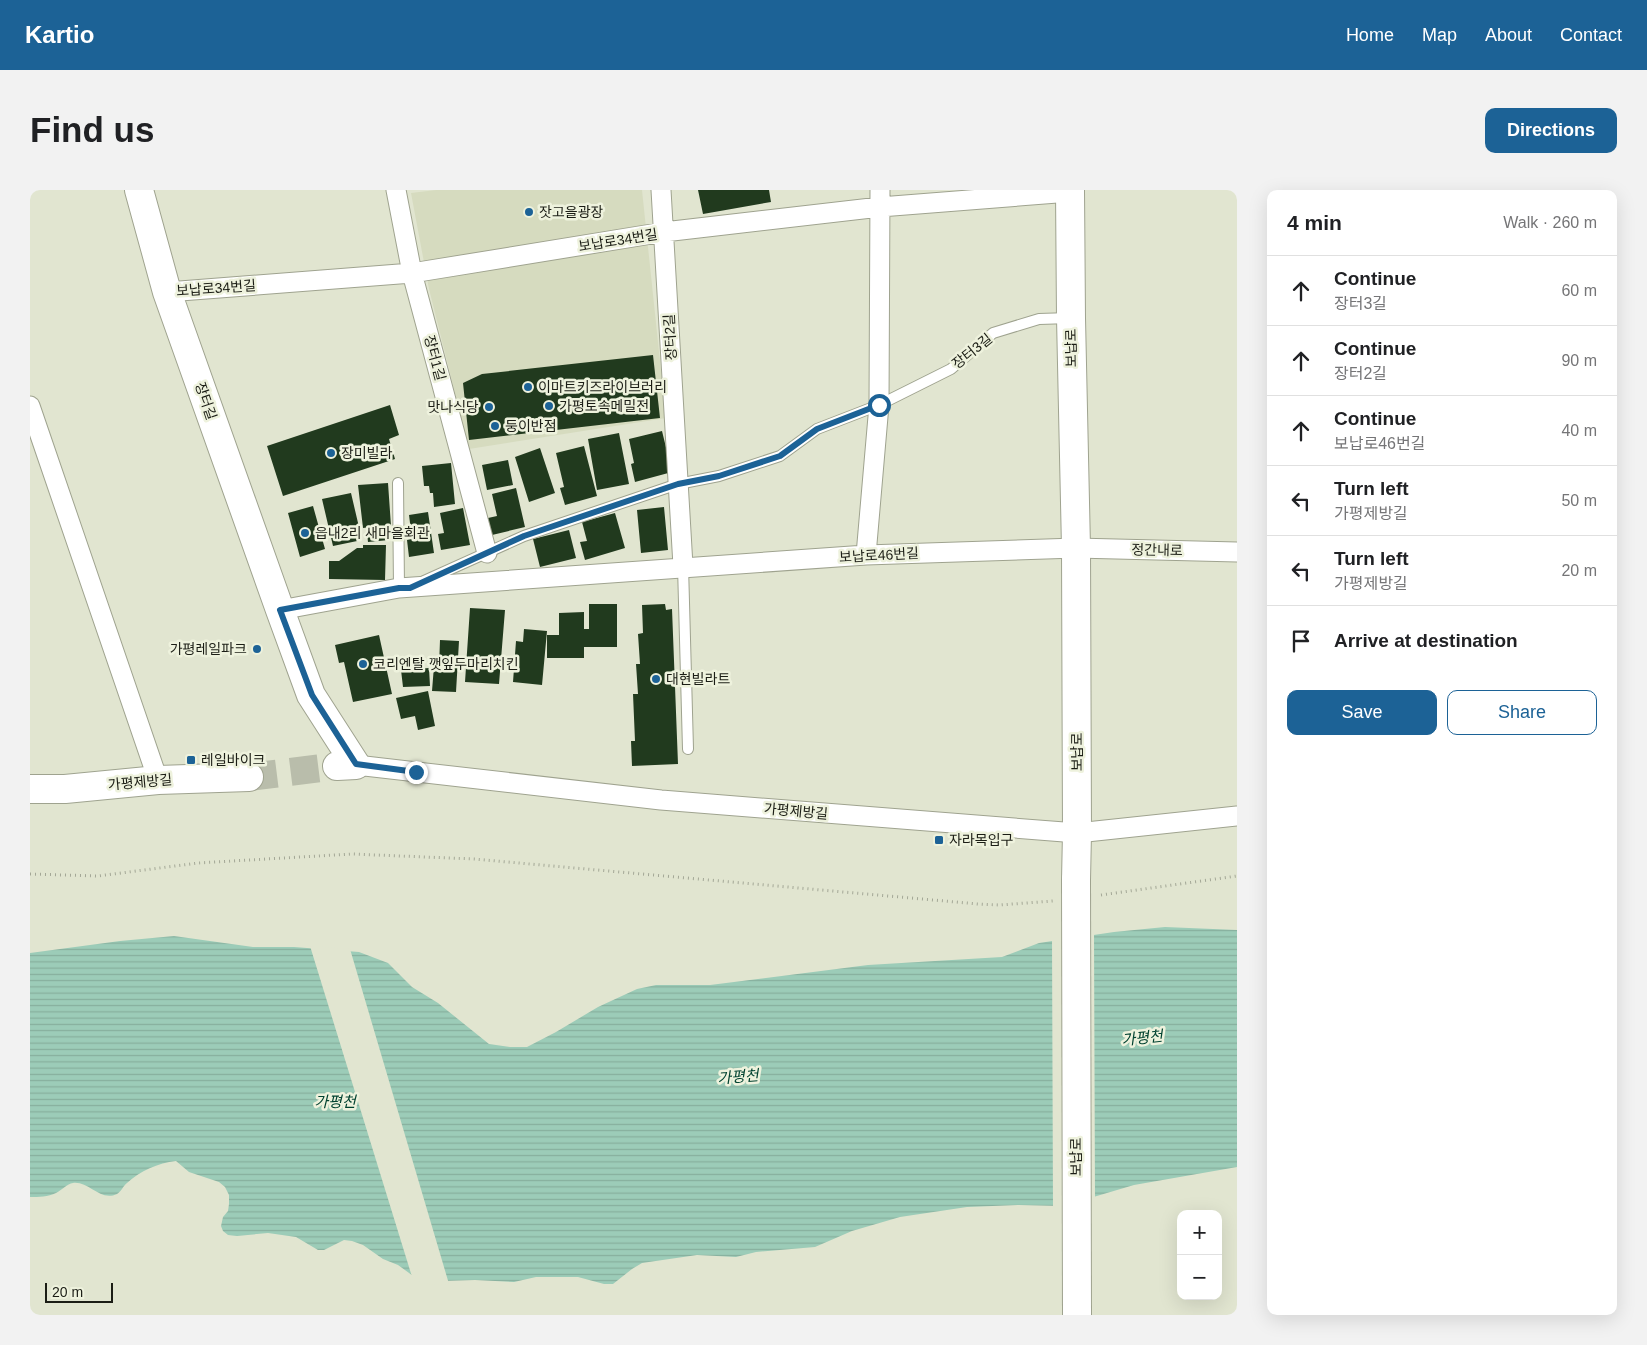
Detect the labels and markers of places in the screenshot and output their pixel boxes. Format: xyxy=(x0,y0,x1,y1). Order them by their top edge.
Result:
place label: 잣고을광장 xyxy=(539,204,604,220)
marker: 잣고을광장 xyxy=(523,206,535,218)
place label: 이마트키즈라이브러리 xyxy=(538,379,667,395)
marker: 이마트키즈라이브러리 xyxy=(522,381,534,393)
place label: 가평토속메밀전 xyxy=(559,398,649,414)
place label: 맛나식당 xyxy=(427,399,479,415)
marker: 가평토속메밀전 xyxy=(543,400,555,412)
marker: 맛나식당 xyxy=(483,401,495,413)
place label: 둥이반점 xyxy=(505,418,557,434)
marker: 둥이반점 xyxy=(489,420,501,432)
place label: 장미빌라 xyxy=(341,445,393,461)
marker: 장미빌라 xyxy=(325,447,337,459)
place label: 읍내2리 새마을회관 xyxy=(315,525,430,541)
marker: 읍내2리 새마을회관 xyxy=(299,527,311,539)
place label: 가평레일파크 xyxy=(170,641,247,657)
marker: 가평레일파크 xyxy=(251,643,263,655)
place label: 코리엔탈 깻잎두마리치킨 xyxy=(373,656,519,672)
marker: 코리엔탈 깻잎두마리치킨 xyxy=(357,658,369,670)
place label: 대현빌라트 xyxy=(666,671,731,687)
marker: 대현빌라트 xyxy=(650,673,662,685)
place label: 레일바이크 xyxy=(201,752,266,768)
marker: 레일바이크 xyxy=(185,754,197,766)
place label: 자라목입구 xyxy=(949,832,1014,848)
marker: 자라목입구 xyxy=(933,834,945,846)

